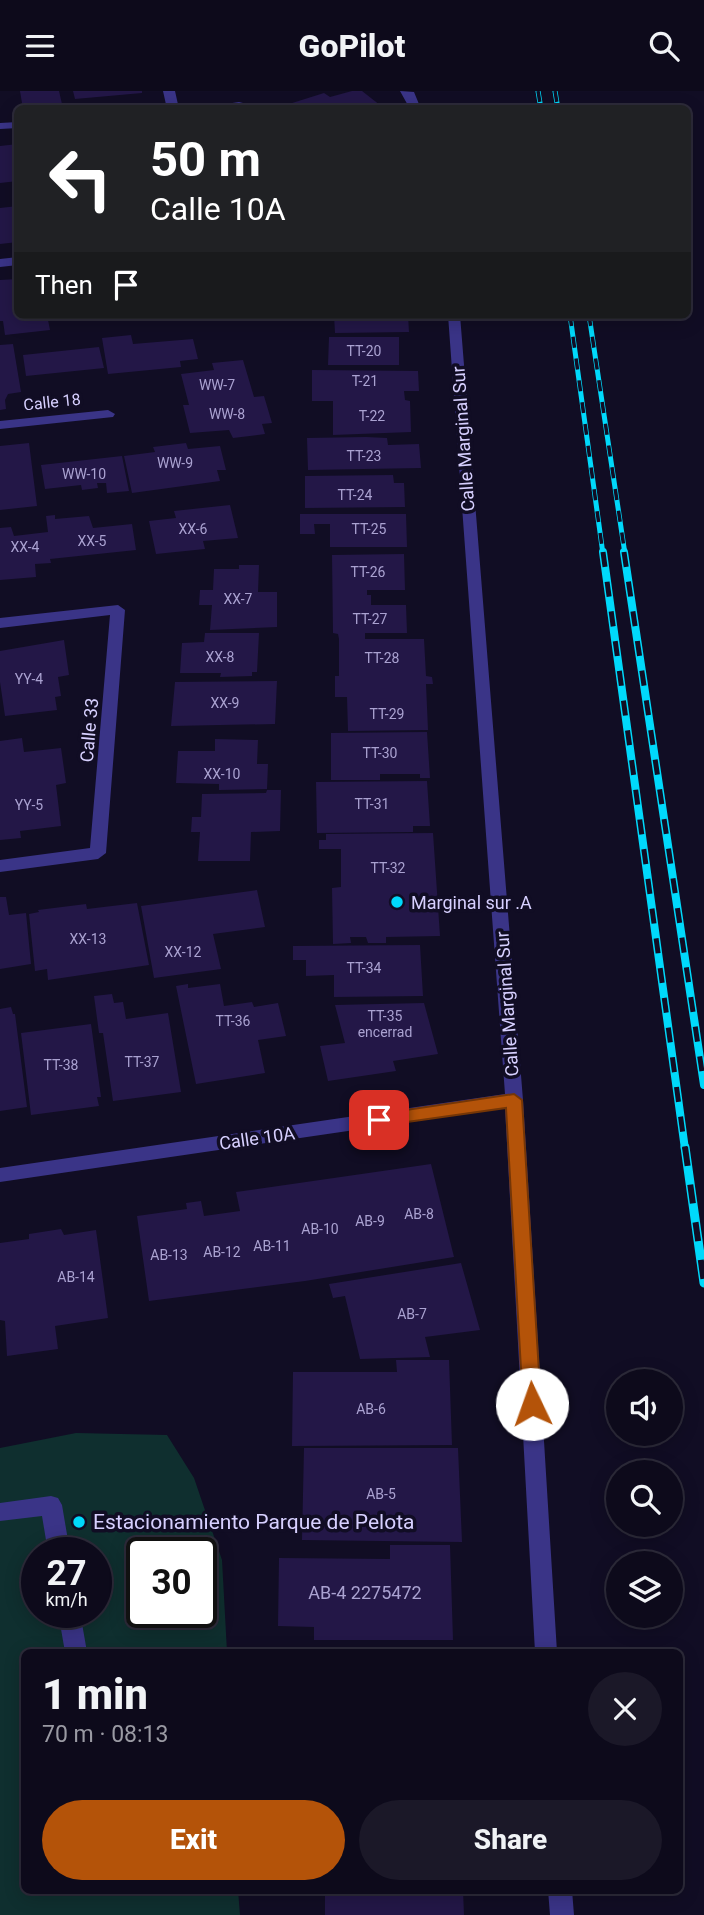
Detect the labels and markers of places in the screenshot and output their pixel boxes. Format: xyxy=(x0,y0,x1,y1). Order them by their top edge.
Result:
place label: Marginal sur .A xyxy=(411,892,532,913)
marker: Marginal sur .A xyxy=(389,894,405,910)
pin xyxy=(349,1090,409,1150)
place label: Estacionamiento Parque de Pelota xyxy=(93,1510,414,1534)
marker: Estacionamiento Parque de Pelota xyxy=(71,1514,87,1530)

